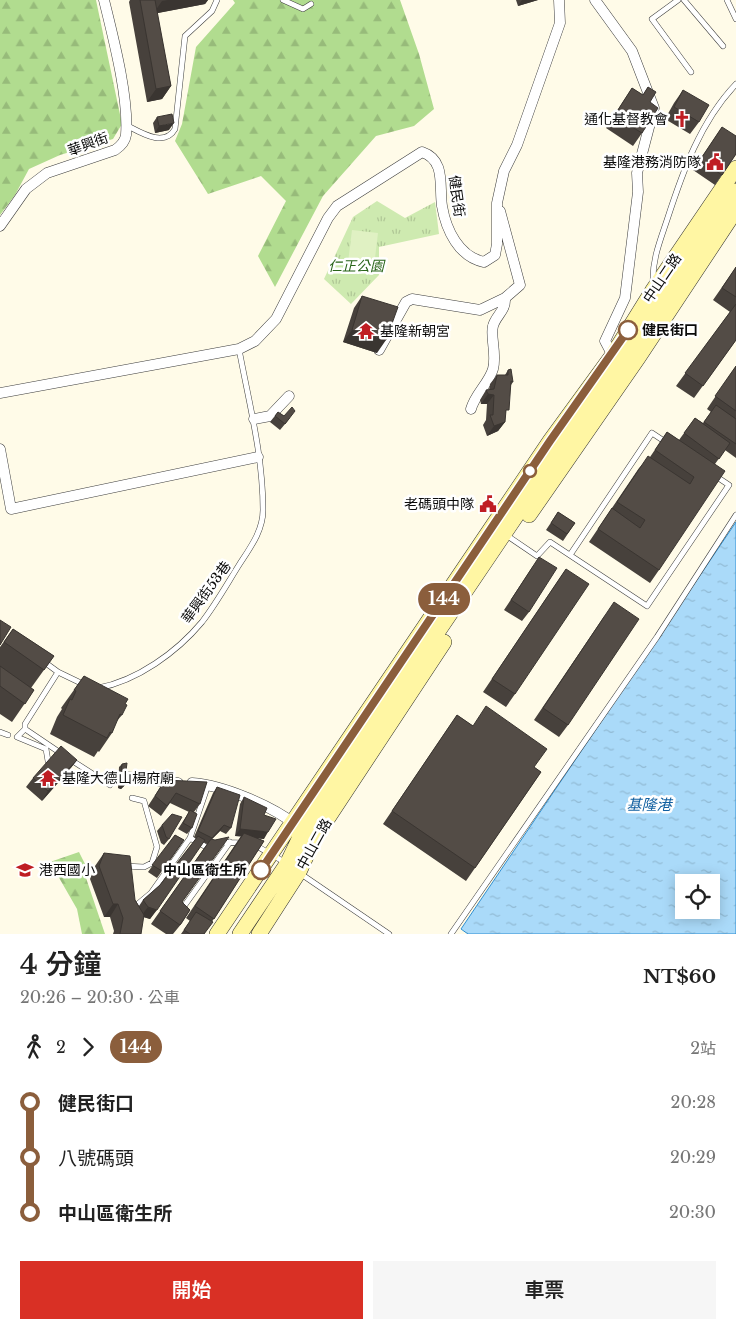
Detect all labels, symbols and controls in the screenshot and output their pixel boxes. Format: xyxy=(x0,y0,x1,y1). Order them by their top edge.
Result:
church icon: 通化基督教會 xyxy=(672,109,692,129)
place label: 通化基督教會 xyxy=(584,110,668,128)
street label: 華興街 xyxy=(65,128,111,160)
public building icon: 基隆港務消防隊 xyxy=(705,152,725,172)
place label: 基隆港務消防隊 xyxy=(603,153,701,171)
street label: 健民街 xyxy=(445,174,469,218)
street label: 中山二路 xyxy=(639,250,685,306)
park label: 仁正公園 xyxy=(328,257,386,275)
marker: 健民街口 xyxy=(618,320,638,340)
temple icon: 基隆新朝宮 xyxy=(356,321,376,341)
place label: 健民街口 xyxy=(642,321,698,339)
place label: 基隆新朝宮 xyxy=(380,322,450,340)
unlabelled marker xyxy=(523,464,537,478)
public building icon: 老碼頭中隊 xyxy=(478,494,498,514)
place label: 老碼頭中隊 xyxy=(404,495,474,513)
street label: 華興街53巷 xyxy=(177,557,235,627)
line badge: 144 xyxy=(415,583,473,615)
text: 144 xyxy=(428,588,460,610)
temple icon: 基隆大德山楊府廟 xyxy=(38,768,58,788)
place label: 基隆大德山楊府廟 xyxy=(62,769,174,787)
water label: 基隆港 xyxy=(626,795,673,814)
street label: 中山二路 xyxy=(293,815,335,873)
school or university icon: 港西國小 xyxy=(15,860,35,880)
marker: 中山區衛生所 xyxy=(251,860,271,880)
place label: 港西國小 xyxy=(39,861,95,879)
place label: 中山區衛生所 xyxy=(163,861,247,879)
map controls xyxy=(675,874,720,919)
button: locate xyxy=(675,874,720,919)
text: 4 分鐘 xyxy=(20,947,102,982)
text: NT$60 xyxy=(643,965,716,988)
text: 20:26 – 20:30 · 公車 xyxy=(20,987,180,1007)
icon: walk xyxy=(20,1033,48,1061)
icon: forward xyxy=(74,1033,102,1061)
text: 144 xyxy=(120,1036,152,1058)
text: 2 xyxy=(56,1037,66,1057)
text: 2站 xyxy=(690,1038,716,1058)
text: 健民街口 xyxy=(58,1092,134,1115)
text: 20:28 xyxy=(671,1092,716,1112)
text: 八號碼頭 xyxy=(58,1147,134,1170)
text: 20:29 xyxy=(670,1147,716,1167)
text: 中山區衛生所 xyxy=(58,1202,172,1225)
text: 20:30 xyxy=(669,1202,716,1222)
button: 開始 xyxy=(20,1261,363,1319)
button: 車票 xyxy=(373,1261,716,1319)

